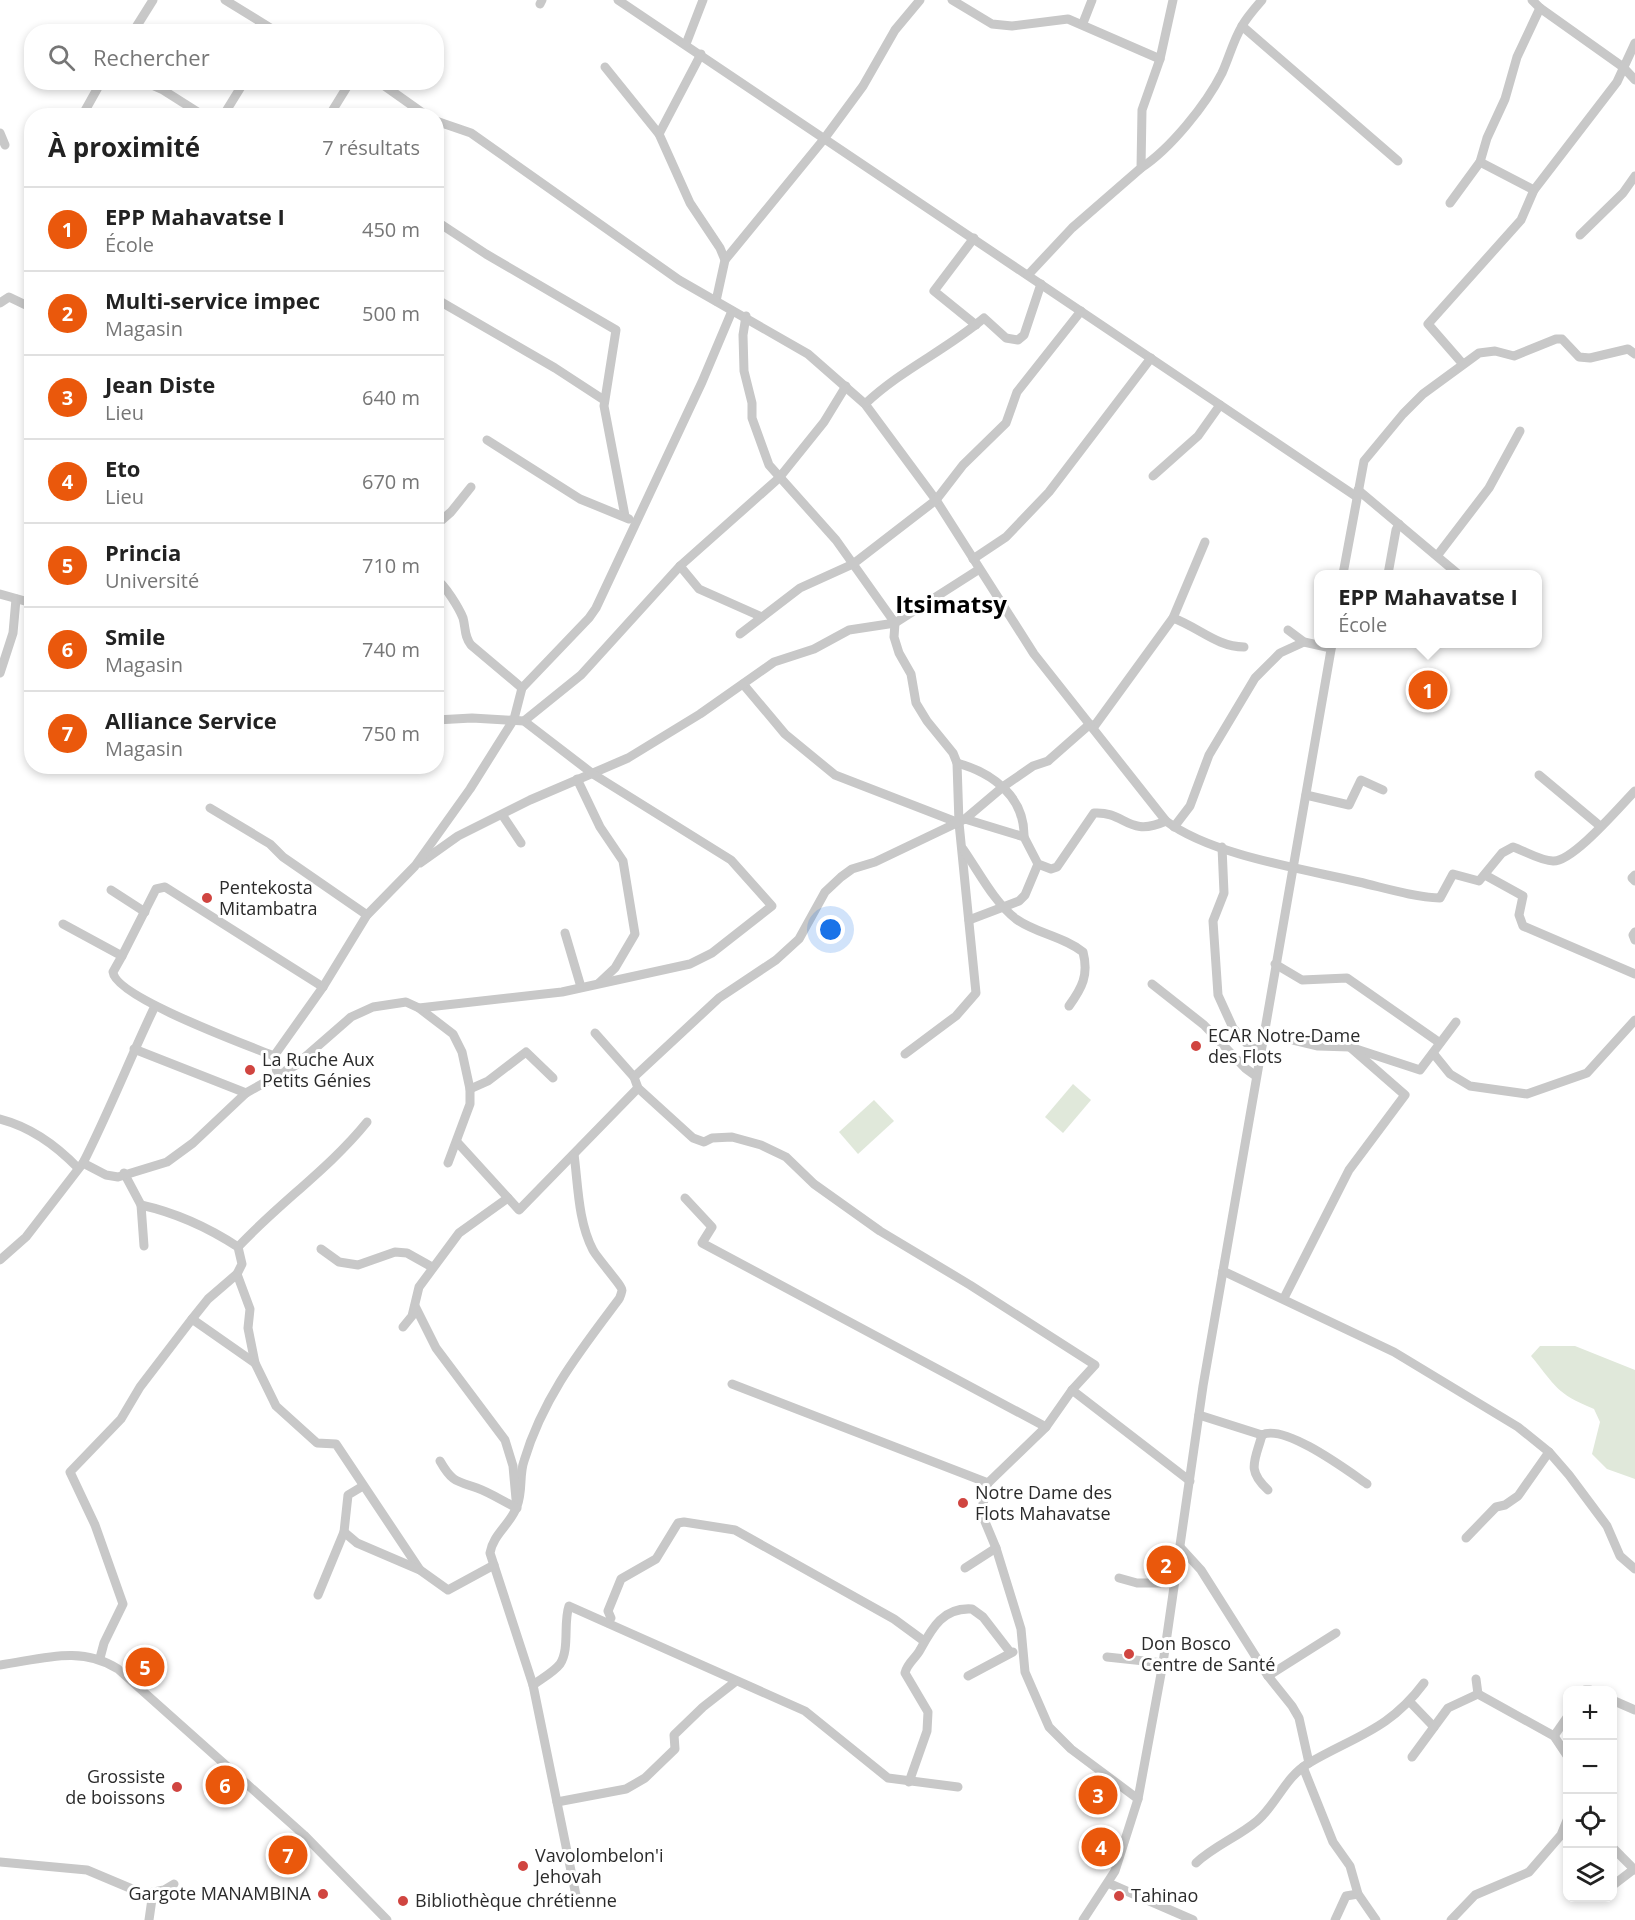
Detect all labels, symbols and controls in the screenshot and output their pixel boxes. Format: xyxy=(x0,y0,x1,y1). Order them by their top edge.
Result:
search box xyxy=(24,24,444,90)
icon: search xyxy=(45,41,78,74)
text: Rechercher xyxy=(93,42,210,72)
text: À proximité xyxy=(48,129,200,165)
text: 7 résultats xyxy=(322,134,420,161)
text: EPP Mahavatse I xyxy=(105,201,285,231)
text: 1 xyxy=(62,216,73,243)
text: 450 m xyxy=(362,216,420,243)
text: École xyxy=(105,231,154,258)
text: Multi-service impec xyxy=(105,285,320,315)
text: 2 xyxy=(62,300,73,327)
text: 500 m xyxy=(362,300,420,327)
text: Magasin xyxy=(105,315,183,342)
text: Jean Diste xyxy=(105,369,215,399)
text: 3 xyxy=(62,384,73,411)
text: 640 m xyxy=(362,384,420,411)
text: Lieu xyxy=(105,399,144,426)
text: Eto xyxy=(105,453,141,483)
text: 4 xyxy=(62,468,73,495)
text: 670 m xyxy=(362,468,420,495)
text: Lieu xyxy=(105,483,144,510)
text: Princia xyxy=(105,537,181,567)
text: 5 xyxy=(62,552,73,579)
text: 710 m xyxy=(362,552,420,579)
text: Université xyxy=(105,567,199,594)
popup xyxy=(1314,570,1542,648)
text: EPP Mahavatse I xyxy=(1338,581,1518,611)
district label: Itsimatsy xyxy=(895,587,1007,620)
text: École xyxy=(1338,611,1387,638)
text: Smile xyxy=(105,621,165,651)
text: 6 xyxy=(62,636,73,663)
text: 740 m xyxy=(362,636,420,663)
text: Magasin xyxy=(105,651,183,678)
pin: 1 xyxy=(1408,668,1448,712)
text: Alliance Service xyxy=(105,705,277,735)
text: 7 xyxy=(62,720,73,747)
text: 750 m xyxy=(362,720,420,747)
text: Magasin xyxy=(105,735,183,762)
place label: Pentekosta Mitambatra xyxy=(219,875,318,920)
marker: Pentekosta Mitambatra xyxy=(200,891,214,905)
your location xyxy=(816,915,845,944)
place label: ECAR Notre-Dame des Flots xyxy=(1208,1023,1360,1068)
marker: ECAR Notre-Dame des Flots xyxy=(1189,1039,1203,1053)
place label: La Ruche Aux Petits Génies xyxy=(262,1047,375,1092)
marker: La Ruche Aux Petits Génies xyxy=(243,1063,257,1077)
place label: Notre Dame des Flots Mahavatse xyxy=(975,1480,1112,1525)
marker: Notre Dame des Flots Mahavatse xyxy=(956,1496,970,1510)
pin: 2 xyxy=(1146,1542,1186,1588)
place label: Don Bosco Centre de Santé xyxy=(1141,1631,1275,1676)
pin: 5 xyxy=(126,1644,164,1690)
marker: Don Bosco Centre de Santé xyxy=(1122,1647,1136,1661)
map controls xyxy=(1563,1686,1617,1902)
button: + xyxy=(1563,1686,1617,1740)
button: − xyxy=(1563,1740,1617,1794)
pin: 6 xyxy=(206,1762,244,1808)
place label: Grossiste de boissons xyxy=(65,1764,165,1809)
pin: 3 xyxy=(1078,1772,1118,1818)
marker: Grossiste de boissons xyxy=(170,1780,184,1794)
button: locate xyxy=(1563,1794,1617,1848)
pin: 4 xyxy=(1082,1824,1120,1870)
pin: 7 xyxy=(268,1832,308,1878)
place label: Vavolombelon'i Jehovah xyxy=(533,1843,664,1888)
button: layers xyxy=(1563,1848,1617,1902)
marker: Vavolombelon'i Jehovah xyxy=(516,1859,530,1873)
place label: Gargote MANAMBINA xyxy=(128,1881,312,1905)
place label: Tahinao xyxy=(1131,1883,1198,1907)
marker: Gargote MANAMBINA xyxy=(316,1887,330,1901)
place label: Bibliothèque chrétienne xyxy=(415,1888,617,1912)
marker: Tahinao xyxy=(1112,1889,1126,1903)
marker: Bibliothèque chrétienne xyxy=(396,1894,410,1908)

